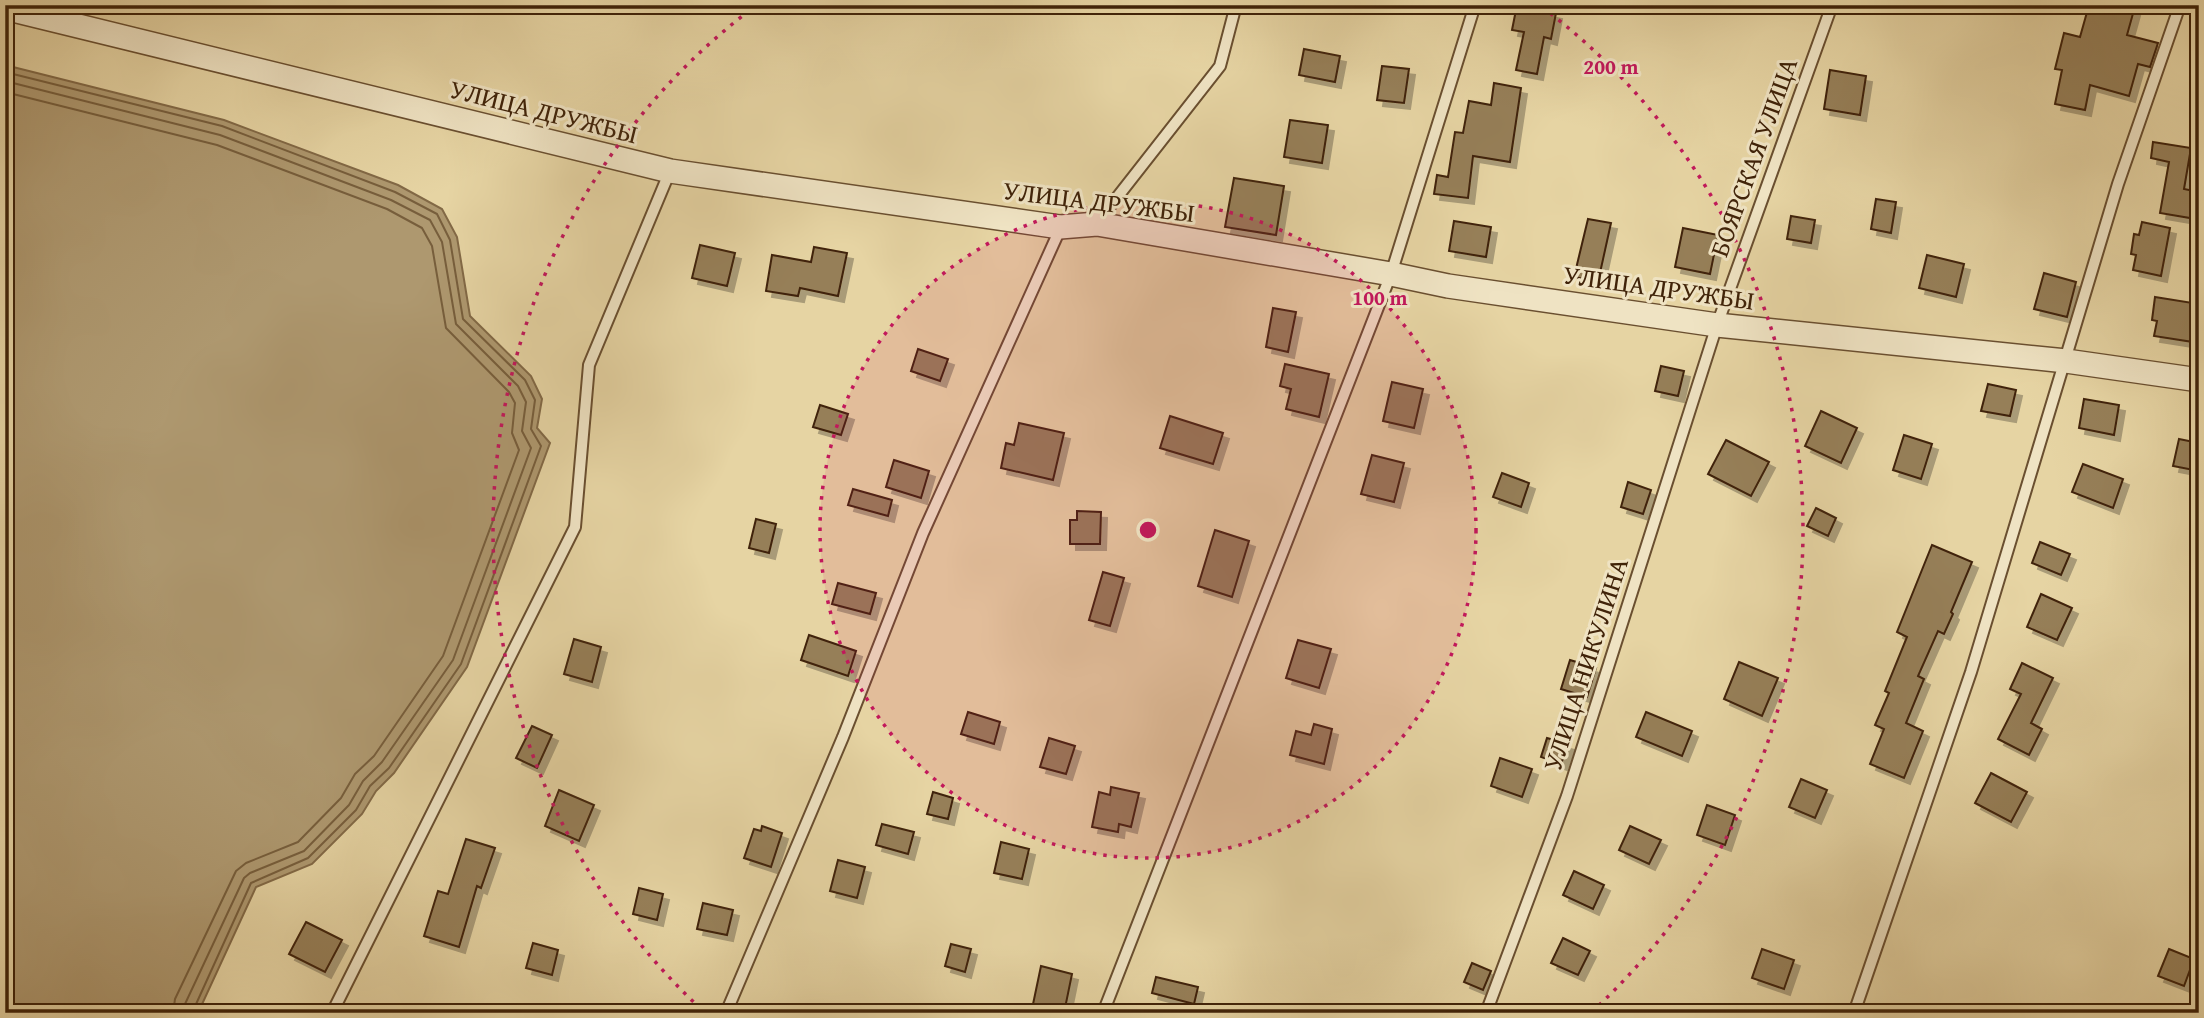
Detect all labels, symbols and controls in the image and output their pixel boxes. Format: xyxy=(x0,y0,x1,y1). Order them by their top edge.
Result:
text: 200 m xyxy=(1583,51,1639,82)
street label: БОЯРСКАЯ УЛИЦА xyxy=(1699,52,1807,262)
street label: УЛИЦА ДРУЖБЫ xyxy=(446,69,642,153)
street label: УЛИЦА ДРУЖБЫ xyxy=(1001,170,1197,232)
street label: УЛИЦА ДРУЖБЫ xyxy=(1561,254,1757,320)
text: 100 m xyxy=(1352,282,1408,313)
centre of rings xyxy=(1136,518,1160,542)
street label: УЛИЦА НИКУЛИНА xyxy=(1532,552,1638,776)

